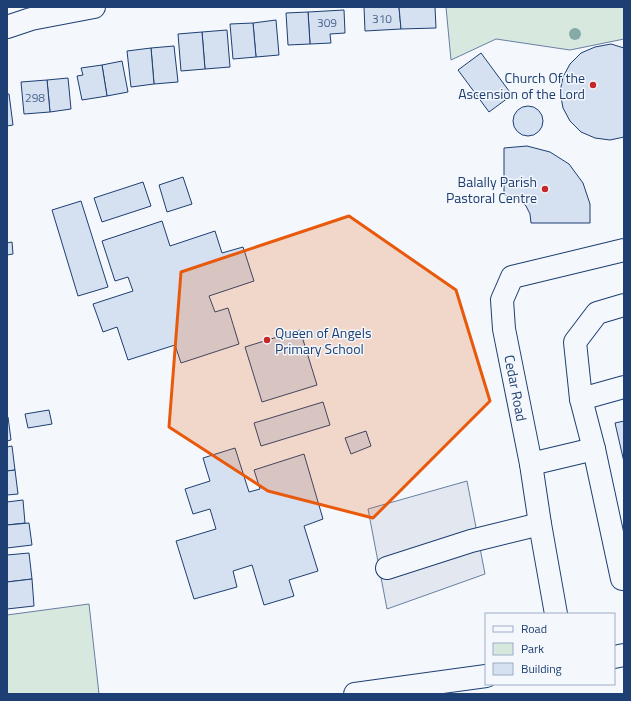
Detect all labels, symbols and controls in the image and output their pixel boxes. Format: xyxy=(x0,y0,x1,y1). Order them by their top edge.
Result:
house number: 310 xyxy=(372,9,392,28)
house number: 309 xyxy=(317,13,337,32)
place label: Church Of the Ascension of the Lord xyxy=(458,67,585,104)
marker: Church Of the Ascension of the Lord xyxy=(588,80,598,90)
house number: 298 xyxy=(25,88,45,107)
place label: Balally Parish Pastoral Centre xyxy=(446,171,537,208)
marker: Balally Parish Pastoral Centre xyxy=(540,184,550,194)
place label: Queen of Angels Primary School xyxy=(275,322,371,359)
marker: Queen of Angels Primary School xyxy=(262,335,272,345)
street label: Cedar Road xyxy=(499,353,533,423)
legend xyxy=(485,613,615,685)
text: Road xyxy=(521,619,547,638)
text: Park xyxy=(521,639,544,658)
text: Building xyxy=(521,659,562,678)

